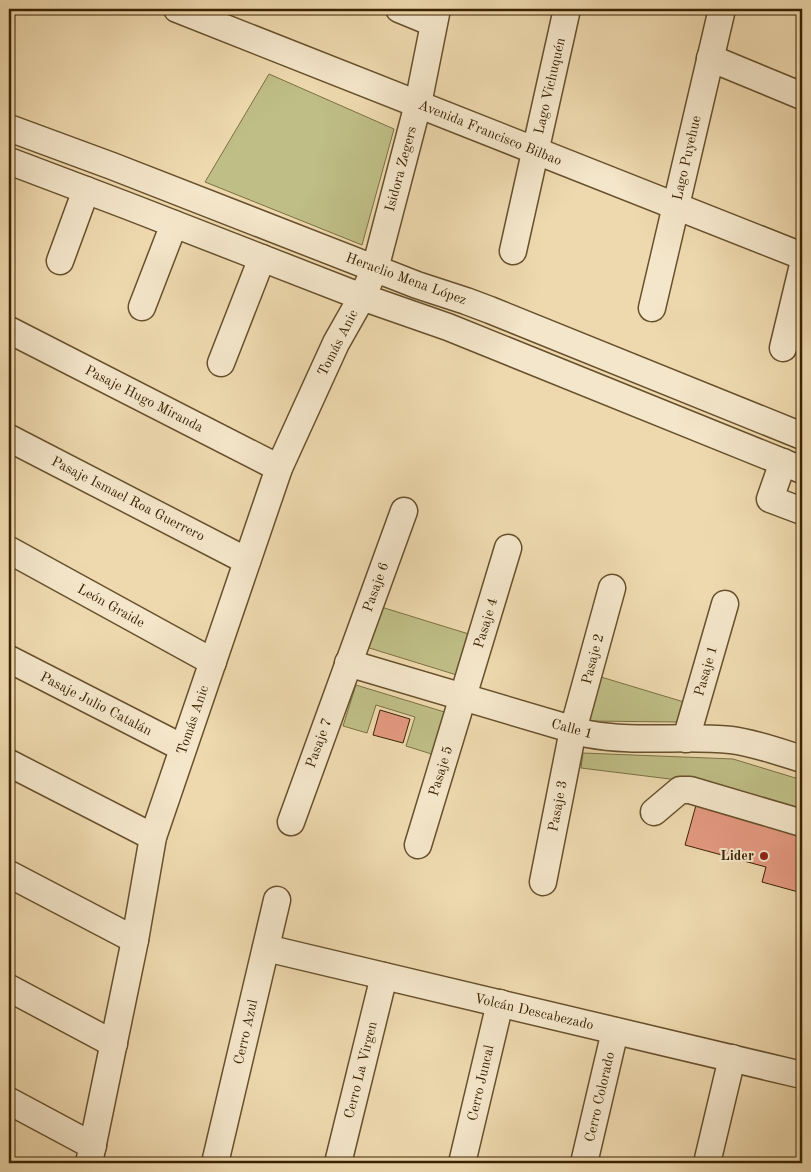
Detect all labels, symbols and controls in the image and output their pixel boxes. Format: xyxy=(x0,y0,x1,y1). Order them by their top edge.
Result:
street label: Lago Vichuquén xyxy=(532,36,568,136)
street label: Avenida Francisco Bilbao xyxy=(416,98,564,168)
street label: Lago Puyehue xyxy=(670,114,704,202)
street label: Isidora Zegers xyxy=(383,125,419,213)
street label: Heraclio Mena López xyxy=(344,251,468,307)
street label: Tomás Anic xyxy=(315,308,361,378)
street label: Pasaje Hugo Miranda xyxy=(83,363,205,435)
street label: Pasaje Ismael Roa Guerrero xyxy=(49,454,207,544)
street label: Pasaje 6 xyxy=(361,560,391,614)
street label: León Graide xyxy=(75,582,147,630)
street label: Pasaje 4 xyxy=(472,596,500,650)
street label: Pasaje 2 xyxy=(580,632,606,686)
street label: Pasaje 1 xyxy=(692,644,720,698)
street label: Pasaje Julio Catalán xyxy=(38,670,155,738)
street label: Tomás Anic xyxy=(175,684,211,756)
street label: Pasaje 7 xyxy=(304,716,334,770)
street label: Calle 1 xyxy=(550,717,594,741)
street label: Pasaje 5 xyxy=(427,744,455,798)
street label: Pasaje 3 xyxy=(546,779,570,833)
place label: Lider xyxy=(720,849,754,863)
marker: Lider xyxy=(758,850,770,862)
street label: Volcán Descabezado xyxy=(473,991,595,1033)
street label: Cerro Azul xyxy=(232,998,260,1066)
street label: Cerro La Virgen xyxy=(342,1020,380,1120)
street label: Cerro Juncal xyxy=(465,1043,497,1122)
street label: Cerro Colorado xyxy=(583,1050,617,1143)

